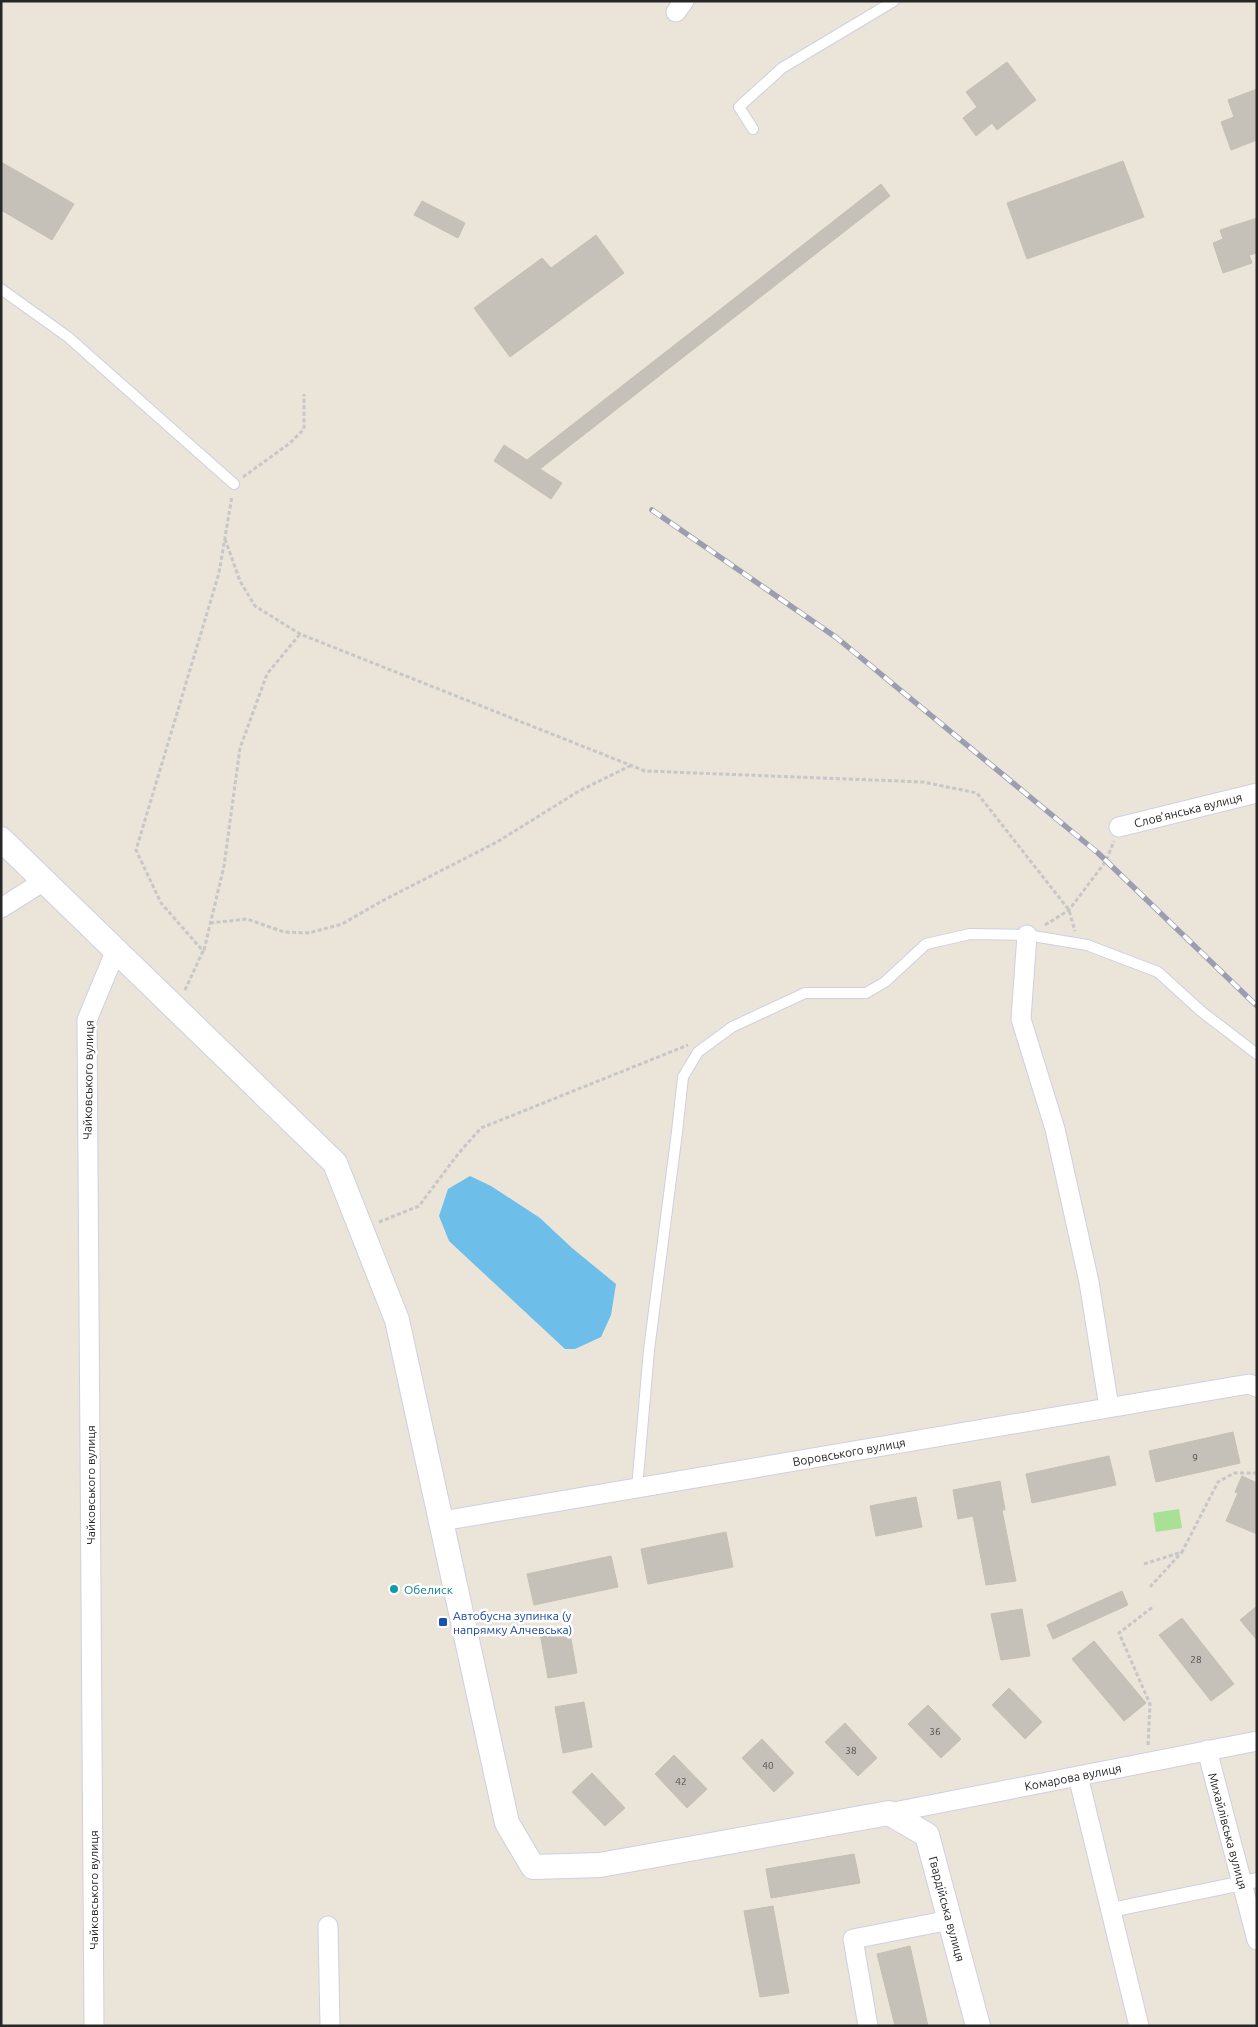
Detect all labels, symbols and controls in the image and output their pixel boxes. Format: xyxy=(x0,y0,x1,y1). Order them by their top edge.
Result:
street label: Слов’янська вулиця xyxy=(1133,790,1243,830)
street label: Чайковського вулиця xyxy=(80,1020,96,1140)
street label: Чайковського вулиця xyxy=(84,1425,97,1545)
street label: Воровського вулиця xyxy=(792,1436,906,1468)
house number: 9 xyxy=(1192,1452,1198,1463)
marker: Обелиск xyxy=(388,1583,400,1595)
place label: Обелиск xyxy=(404,1583,453,1596)
place label: Автобусна зупинка (у напрямку Алчевська) xyxy=(453,1609,572,1637)
marker: Автобусна зупинка (у напрямку Алчевська) xyxy=(437,1616,449,1628)
house number: 28 xyxy=(1190,1654,1202,1665)
house number: 36 xyxy=(929,1726,941,1737)
house number: 38 xyxy=(845,1745,857,1756)
house number: 40 xyxy=(762,1760,774,1771)
street label: Комарова вулиця xyxy=(1023,1761,1123,1793)
street label: Михайлівська вулиця xyxy=(1206,1771,1250,1891)
house number: 42 xyxy=(675,1776,687,1787)
street label: Чайковського вулиця xyxy=(87,1830,100,1950)
street label: Гвардійська вулиця xyxy=(927,1855,967,1963)

